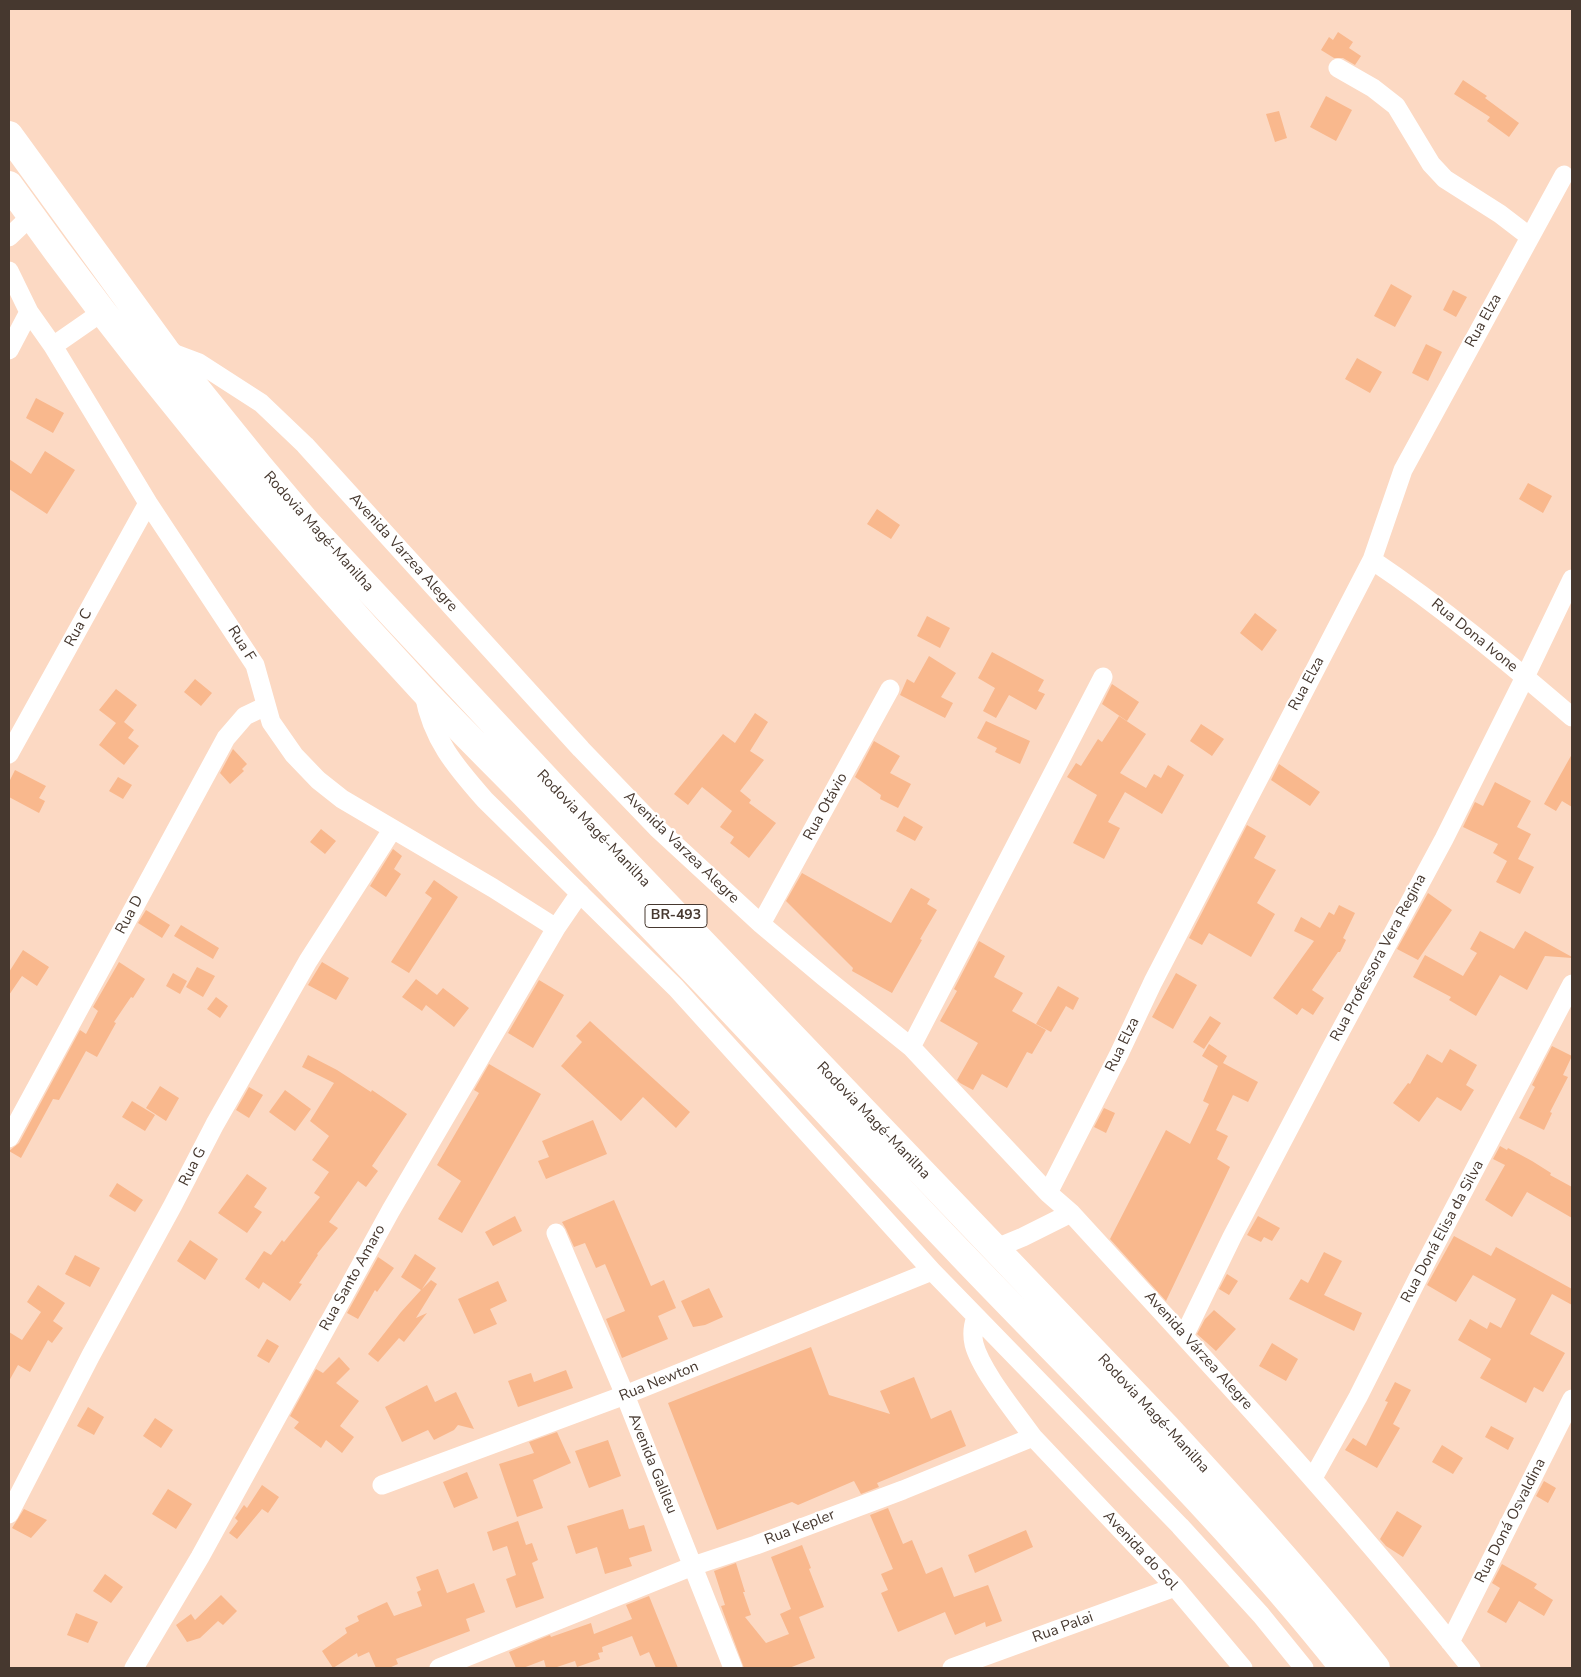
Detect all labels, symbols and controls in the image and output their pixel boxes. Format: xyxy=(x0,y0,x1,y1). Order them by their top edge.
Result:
street label: Rua Elza xyxy=(1462,291,1506,351)
street label: Rodovia Magé-Manilha xyxy=(259,468,377,596)
street label: Avenida Varzea Alegre xyxy=(345,490,461,616)
street label: Rua Dona Ivone xyxy=(1427,596,1521,676)
street label: Rua C xyxy=(61,606,97,650)
street label: Rua F xyxy=(223,623,259,665)
street label: Rua Elza xyxy=(1285,654,1329,714)
street label: Rodovia Magé-Manilha xyxy=(532,767,654,891)
street label: Rua Otávio xyxy=(800,770,852,844)
street label: Avenida Varzea Alegre xyxy=(620,788,742,908)
street label: Rua Professora Vera Regina xyxy=(1327,871,1431,1045)
street label: Rua D xyxy=(112,893,148,937)
road number: BR-493 xyxy=(645,904,707,928)
street label: Rua Elza xyxy=(1102,1015,1144,1075)
street label: Rodovia Magé-Manilha xyxy=(812,1059,934,1183)
street label: Rua G xyxy=(176,1145,210,1189)
street label: Rua Doná Elisa da Silva xyxy=(1398,1158,1488,1306)
street label: Rua Santo Amaro xyxy=(316,1222,390,1334)
street label: Avenida Várzea Alegre xyxy=(1140,1288,1256,1414)
street label: Rodovia Magé-Manilha xyxy=(1093,1351,1213,1477)
street label: Rua Newton xyxy=(617,1358,701,1406)
street label: Avenida Galileu xyxy=(624,1411,680,1517)
street label: Rua Doná Osvaldina xyxy=(1472,1456,1550,1586)
street label: Rua Kepler xyxy=(762,1506,838,1550)
street label: Avenida do Sol xyxy=(1099,1508,1181,1594)
street label: Rua Palai xyxy=(1030,1609,1096,1647)

